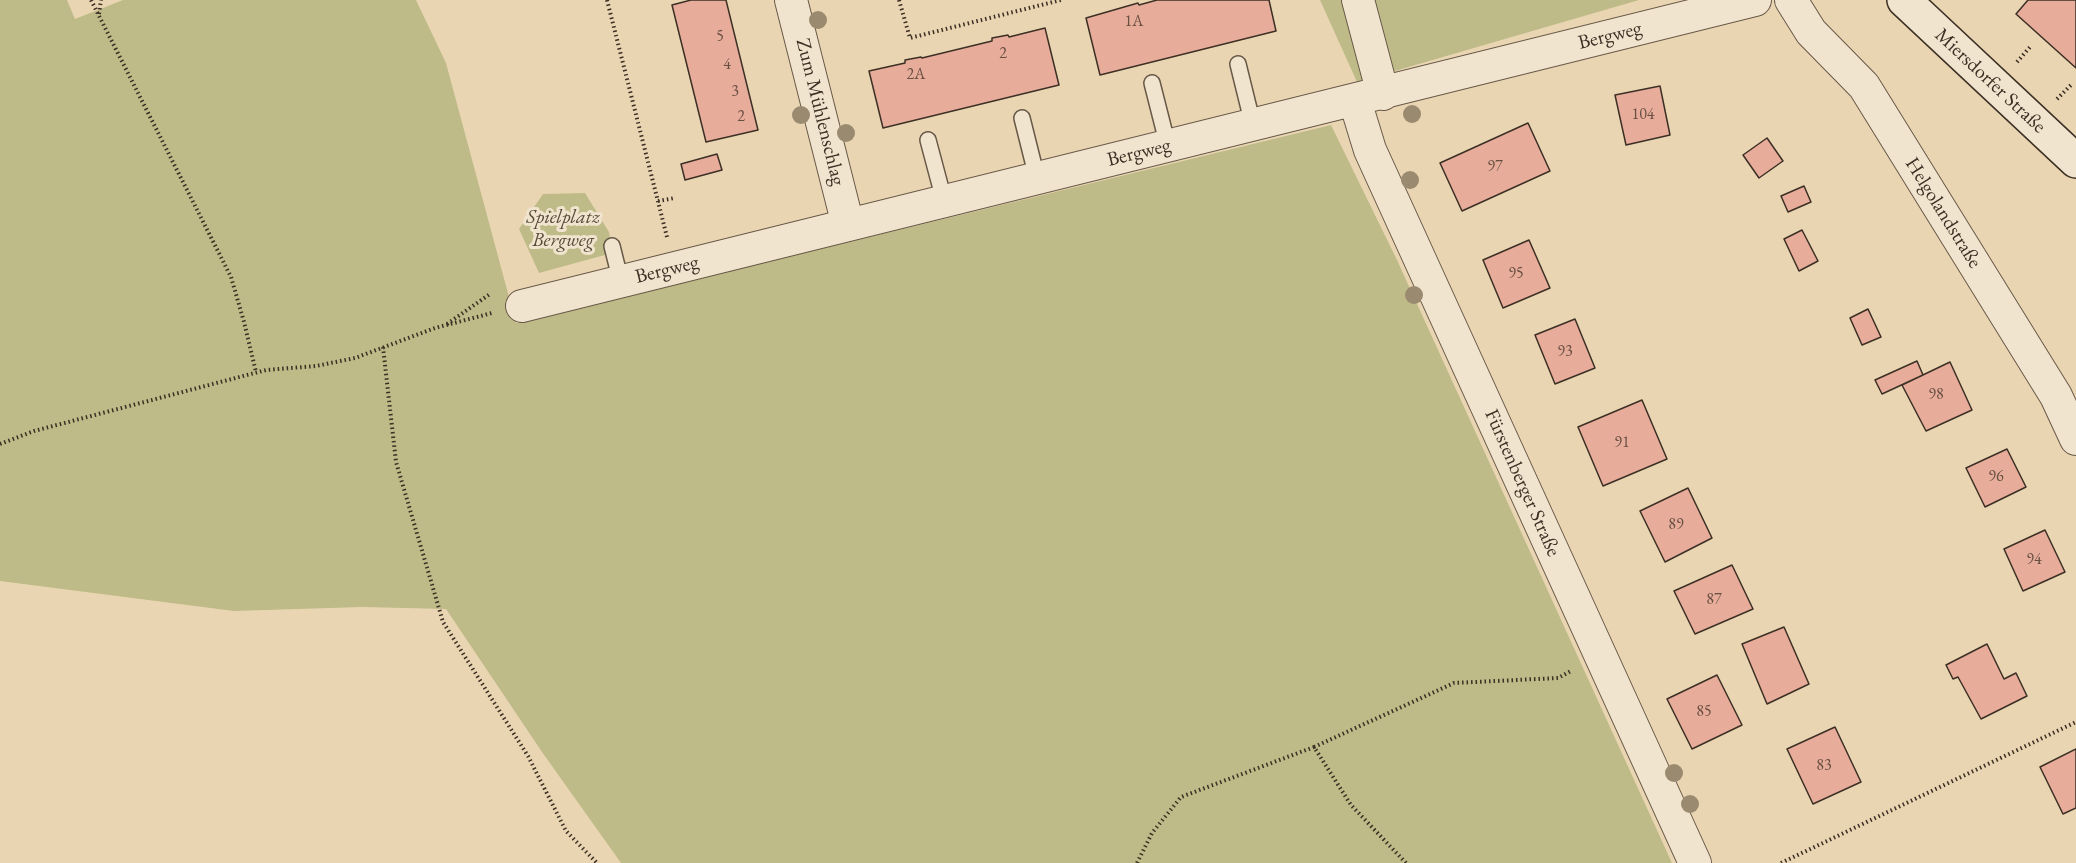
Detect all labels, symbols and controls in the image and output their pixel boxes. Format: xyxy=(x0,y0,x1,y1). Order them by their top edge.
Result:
house number: 1A xyxy=(1125,12,1143,32)
street label: Bergweg xyxy=(1576,17,1644,55)
street label: Miersdorfer Straße xyxy=(1930,23,2050,139)
house number: 5 xyxy=(716,27,724,47)
street label: Zum Mühlenschlag xyxy=(790,36,850,188)
house number: 2 xyxy=(999,44,1007,64)
house number: 4 xyxy=(723,55,731,75)
house number: 2A xyxy=(907,65,925,85)
house number: 3 xyxy=(731,82,739,102)
house number: 104 xyxy=(1631,105,1655,125)
house number: 2 xyxy=(737,107,745,127)
street label: Bergweg xyxy=(1105,134,1173,172)
street label: Helgolandstraße xyxy=(1899,153,1987,273)
house number: 97 xyxy=(1487,157,1503,177)
park label: Spielplatz Bergweg xyxy=(526,206,600,253)
street label: Bergweg xyxy=(633,251,701,289)
house number: 95 xyxy=(1508,264,1524,284)
house number: 93 xyxy=(1557,342,1573,362)
house number: 98 xyxy=(1928,385,1944,405)
street label: Fürstenberger Straße xyxy=(1479,406,1565,560)
house number: 91 xyxy=(1614,433,1630,453)
house number: 96 xyxy=(1988,467,2004,487)
house number: 89 xyxy=(1668,515,1684,535)
house number: 94 xyxy=(2026,550,2042,570)
house number: 87 xyxy=(1706,590,1722,610)
house number: 85 xyxy=(1696,702,1712,722)
house number: 83 xyxy=(1816,756,1832,776)

